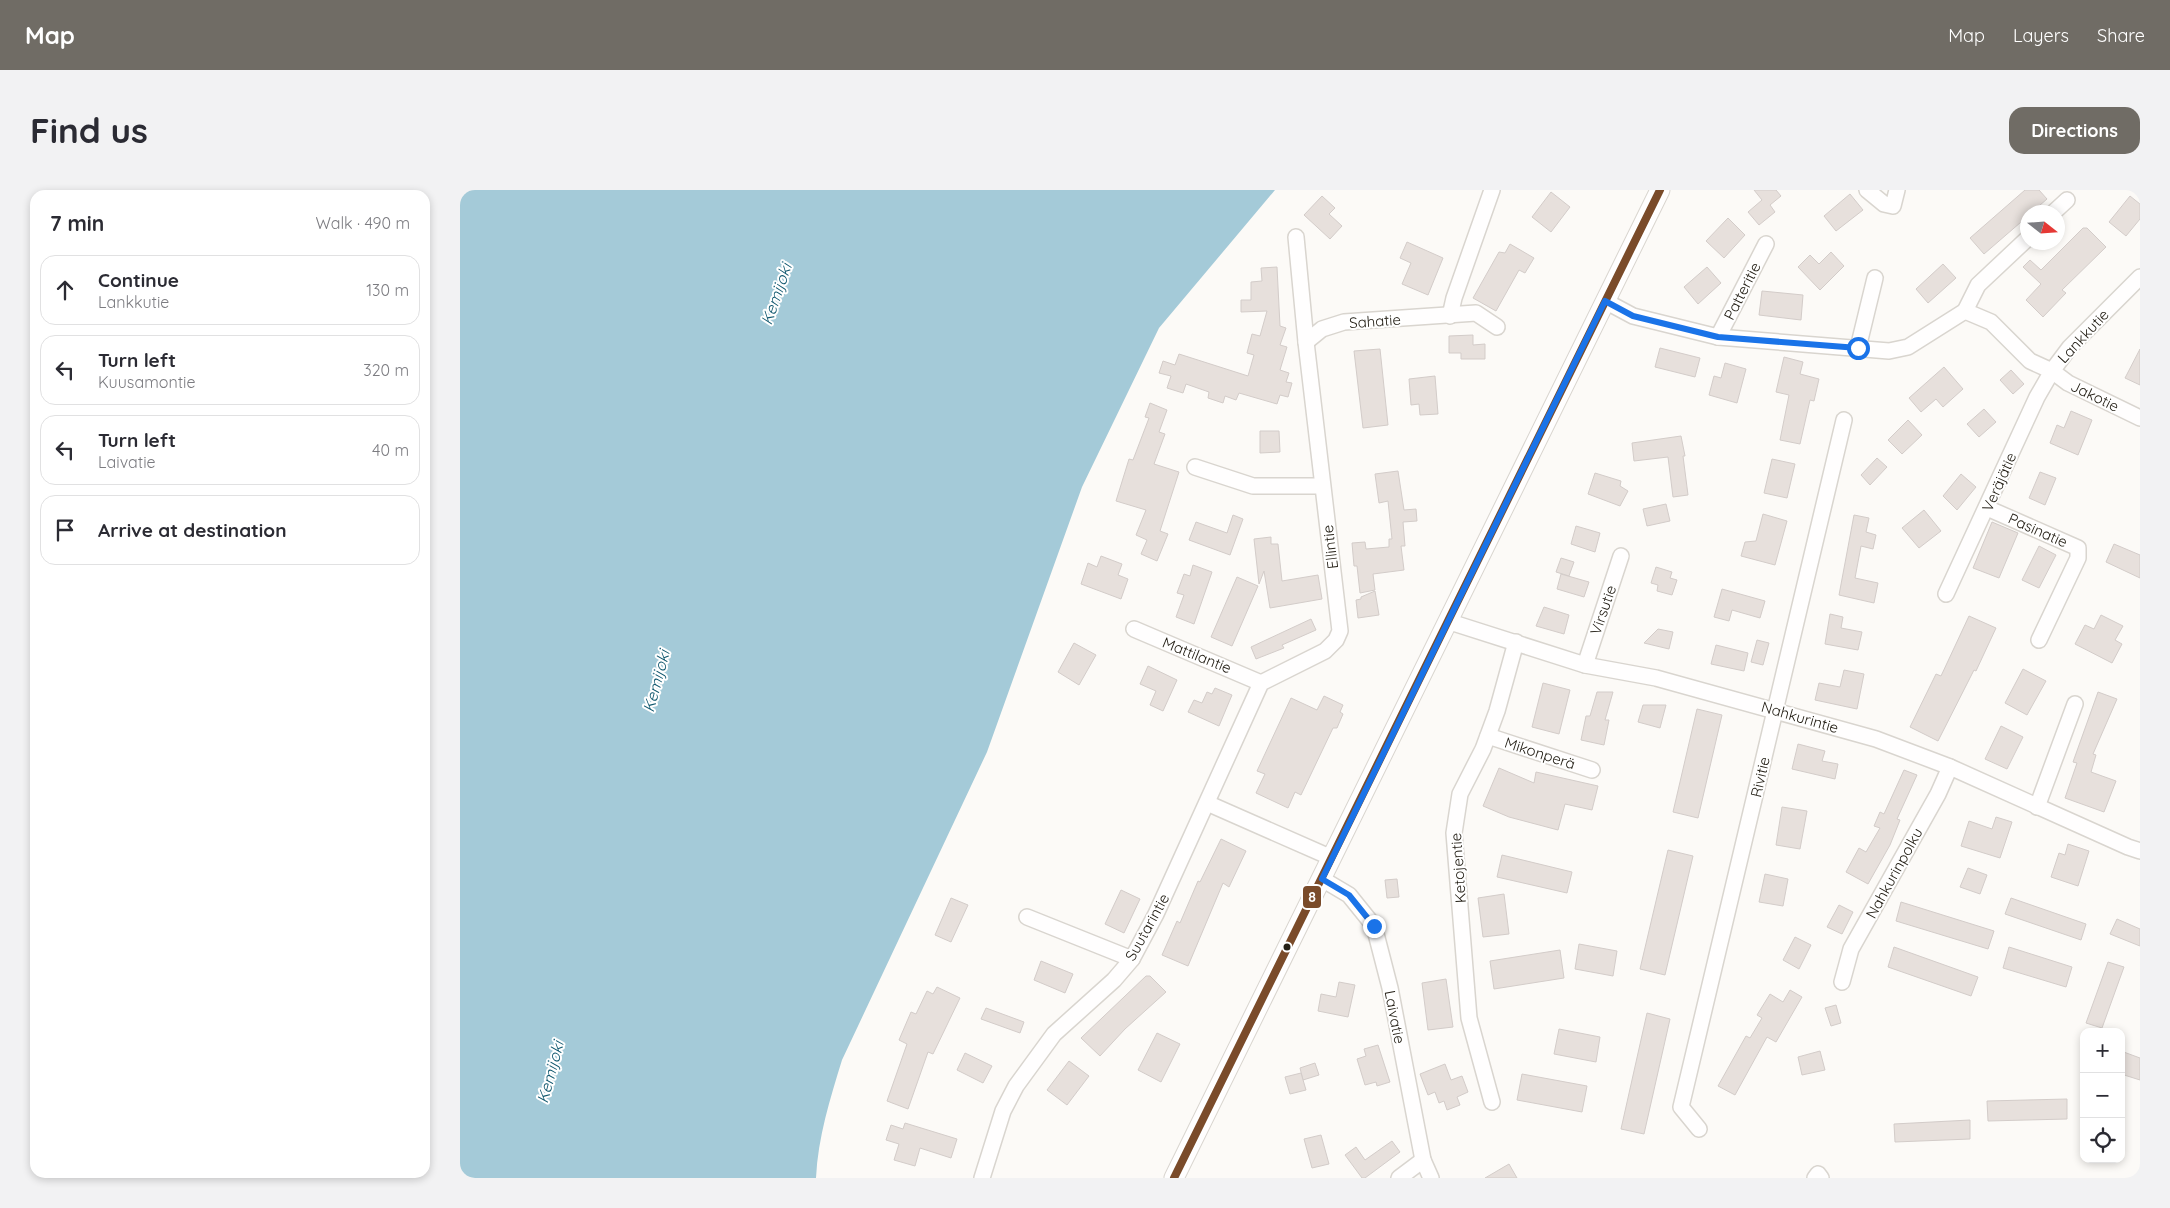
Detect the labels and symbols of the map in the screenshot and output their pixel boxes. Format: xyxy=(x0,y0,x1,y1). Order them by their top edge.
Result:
north arrow xyxy=(2020,205,2065,250)
water label: Kemijoki xyxy=(756,259,796,327)
street label: Patteritie xyxy=(1719,259,1765,323)
street label: Lankkutie xyxy=(2053,305,2113,367)
street label: Sahatie xyxy=(1348,310,1402,332)
route start xyxy=(1847,337,1870,360)
street label: Jakotie xyxy=(2068,376,2122,416)
street label: Veräjätie xyxy=(1978,449,2020,515)
street label: Pasinatie xyxy=(2005,509,2071,551)
street label: Ellintie xyxy=(1318,524,1342,570)
street label: Virsutie xyxy=(1586,583,1620,637)
street label: Mattilantie xyxy=(1160,633,1234,677)
water label: Kemijoki xyxy=(638,646,674,714)
street label: Nahkurintie xyxy=(1759,697,1841,737)
street label: Mikonperä xyxy=(1502,733,1578,773)
street label: Rivitie xyxy=(1746,755,1774,799)
street label: Nahkurinpolku xyxy=(1861,824,1927,922)
street label: Ketojentie xyxy=(1446,832,1470,904)
line badge: 8 xyxy=(1302,885,1322,909)
text: 8 xyxy=(1308,888,1316,906)
street label: Suutarintie xyxy=(1121,890,1173,964)
route end xyxy=(1363,915,1386,938)
unlabelled marker xyxy=(1282,942,1292,952)
street label: Laivatie xyxy=(1381,989,1409,1045)
water label: Kemijoki xyxy=(532,1037,568,1105)

